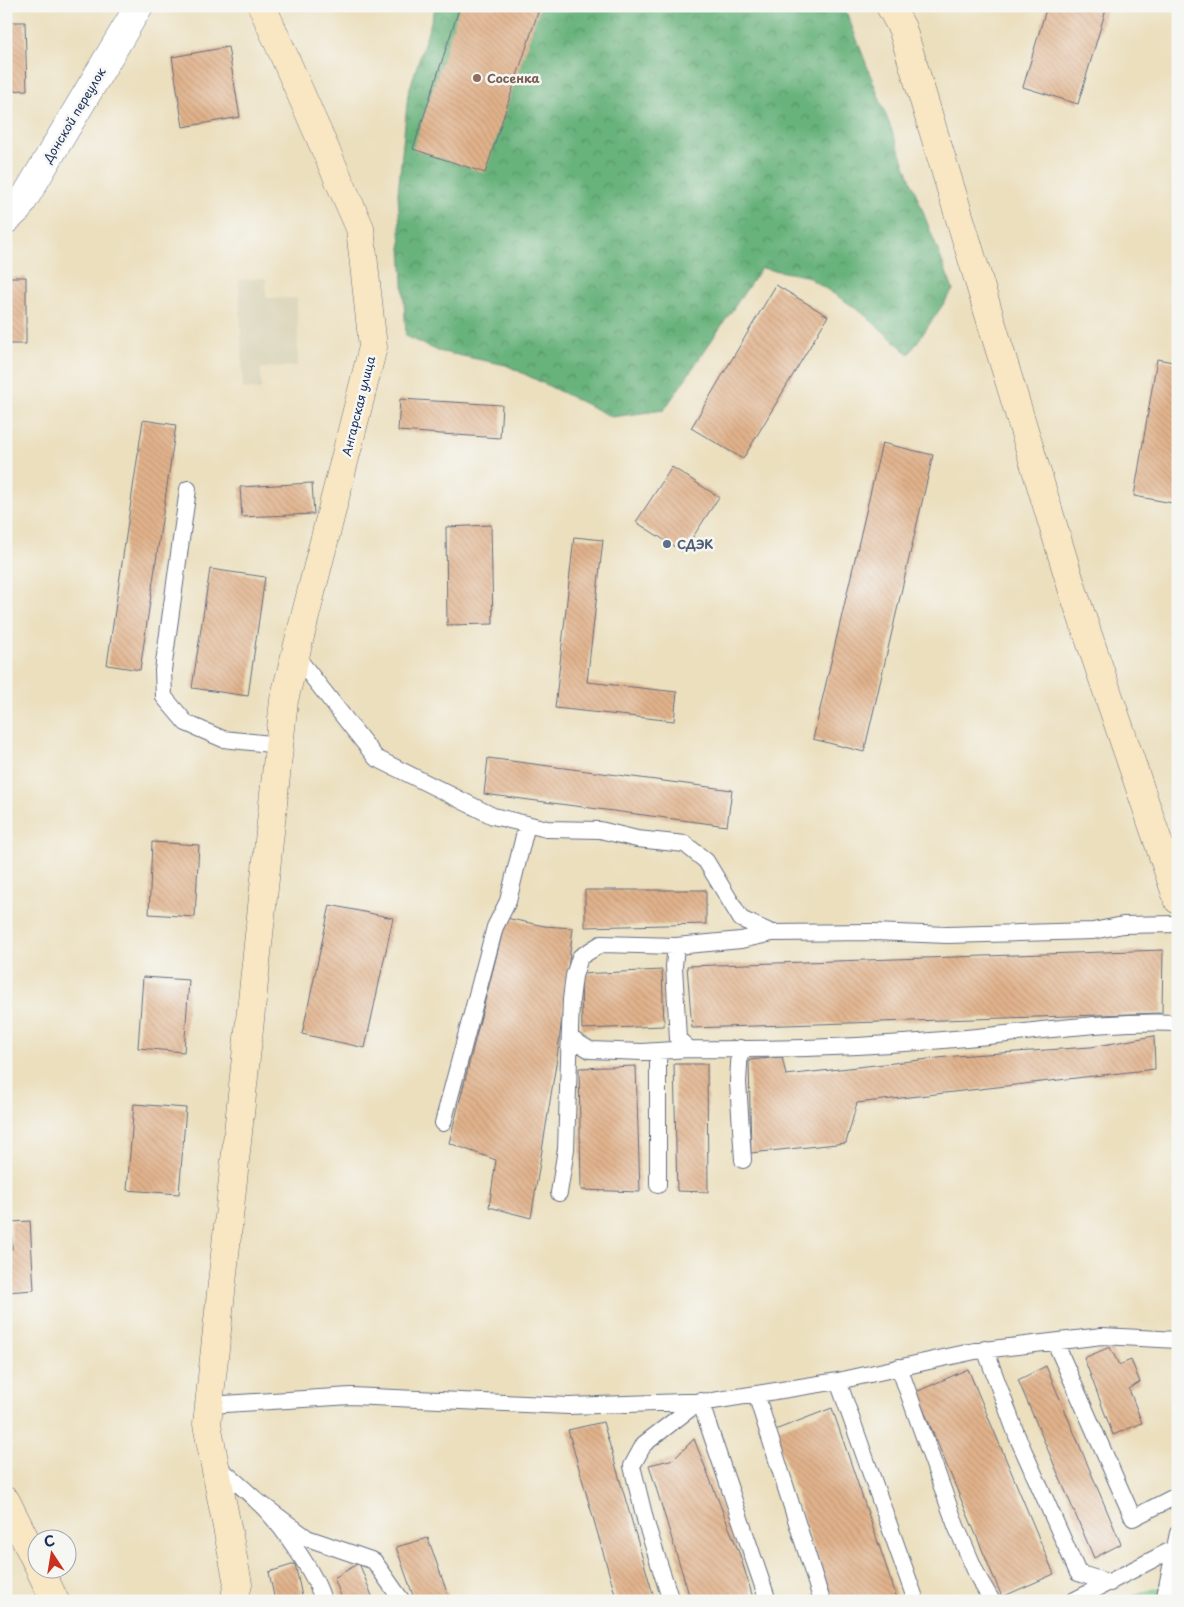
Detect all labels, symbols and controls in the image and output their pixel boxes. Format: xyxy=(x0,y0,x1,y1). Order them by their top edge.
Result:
street label: Донской переулок xyxy=(38,63,110,167)
place label: Сосенка xyxy=(487,69,540,87)
marker: Сосенка xyxy=(471,72,483,84)
street label: Ангарская улица xyxy=(337,354,379,458)
place label: СДЭК xyxy=(677,535,713,553)
marker: СДЭК xyxy=(661,538,673,550)
text: С xyxy=(42,1529,57,1552)
north arrow xyxy=(28,1530,78,1580)

